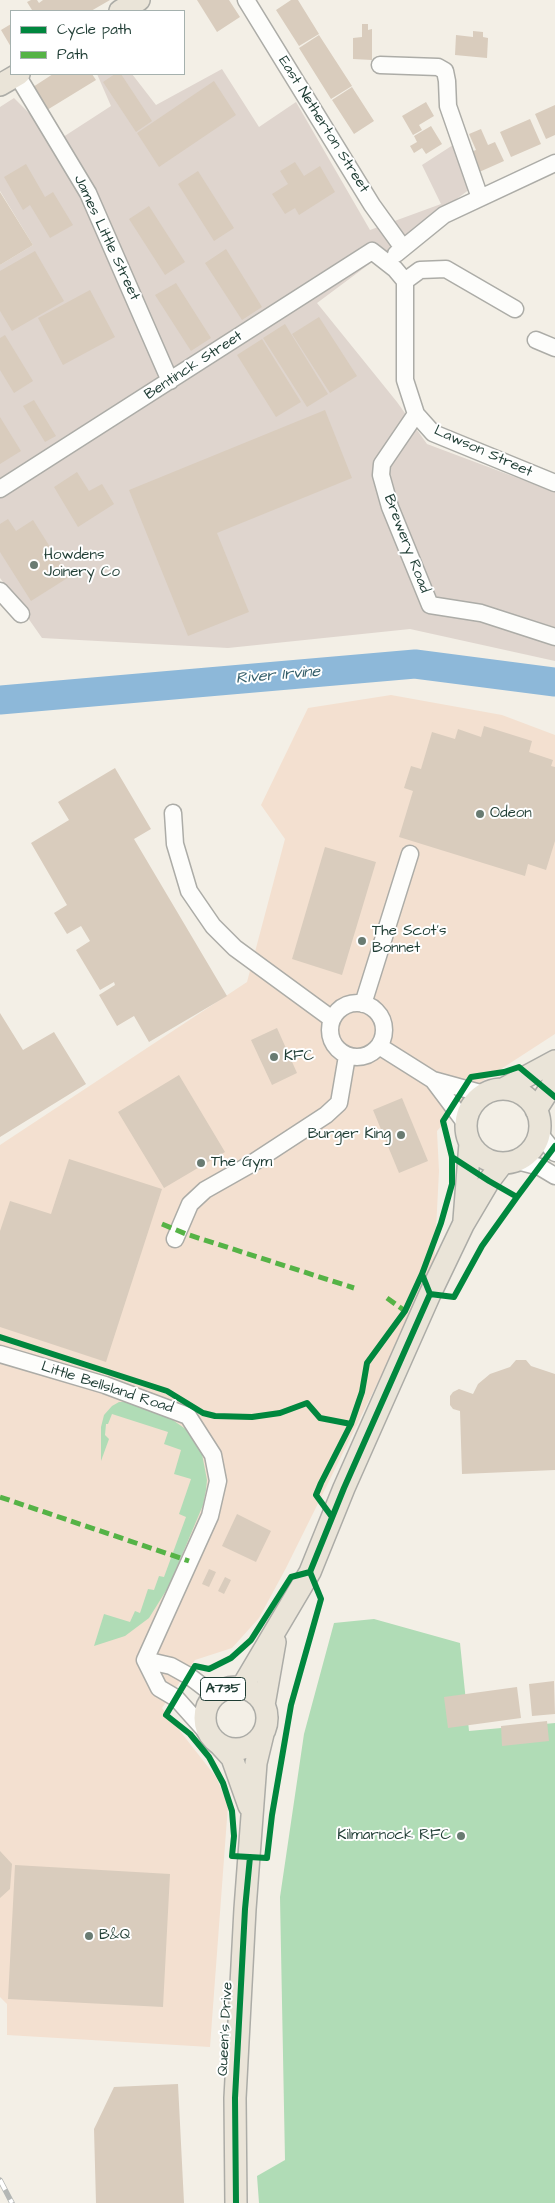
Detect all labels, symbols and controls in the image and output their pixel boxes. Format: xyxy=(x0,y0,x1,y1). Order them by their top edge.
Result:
legend xyxy=(10,10,185,75)
text: Cycle path xyxy=(57,19,131,40)
text: Path xyxy=(57,44,88,65)
street label: East Netherton Street xyxy=(274,53,372,197)
street label: James Little Street xyxy=(69,172,143,304)
street label: Bentinck Street xyxy=(142,328,246,404)
street label: Lawson Street xyxy=(431,422,535,482)
street label: Brewery Road xyxy=(379,492,433,596)
place label: Howdens Joinery Co xyxy=(44,547,120,582)
marker: Howdens Joinery Co xyxy=(28,559,40,571)
water label: River Irvine xyxy=(235,663,321,689)
place label: Odeon xyxy=(490,805,532,823)
marker: Odeon xyxy=(474,808,486,820)
place label: The Scot's Bonnet xyxy=(372,923,446,958)
marker: The Scot's Bonnet xyxy=(356,935,368,947)
place label: KFC xyxy=(284,1048,314,1066)
marker: KFC xyxy=(268,1051,280,1063)
place label: Burger King xyxy=(308,1126,391,1144)
marker: Burger King xyxy=(395,1129,407,1141)
place label: The Gym xyxy=(211,1154,272,1172)
marker: The Gym xyxy=(195,1157,207,1169)
street label: Little Bellsland Road xyxy=(39,1358,175,1418)
road number: A735 xyxy=(200,1678,246,1700)
place label: Kilmarnock RFC xyxy=(337,1827,451,1845)
marker: Kilmarnock RFC xyxy=(455,1830,467,1842)
place label: B&Q xyxy=(99,1927,130,1945)
marker: B&Q xyxy=(83,1930,95,1942)
street label: Queen's Drive xyxy=(215,1982,237,2076)

